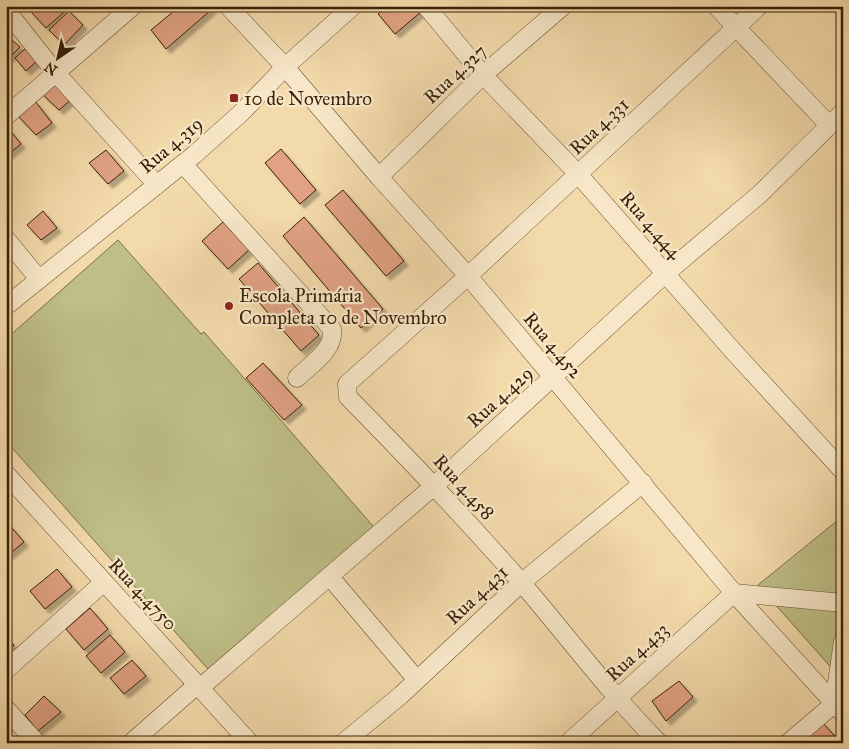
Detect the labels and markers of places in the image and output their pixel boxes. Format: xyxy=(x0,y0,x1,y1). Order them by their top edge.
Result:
place label: 10 de Novembro xyxy=(244,87,372,110)
marker: 10 de Novembro xyxy=(228,92,240,104)
place label: Escola Primária Completa 10 de Novembro xyxy=(239,284,447,329)
marker: Escola Primária Completa 10 de Novembro xyxy=(223,300,235,312)

